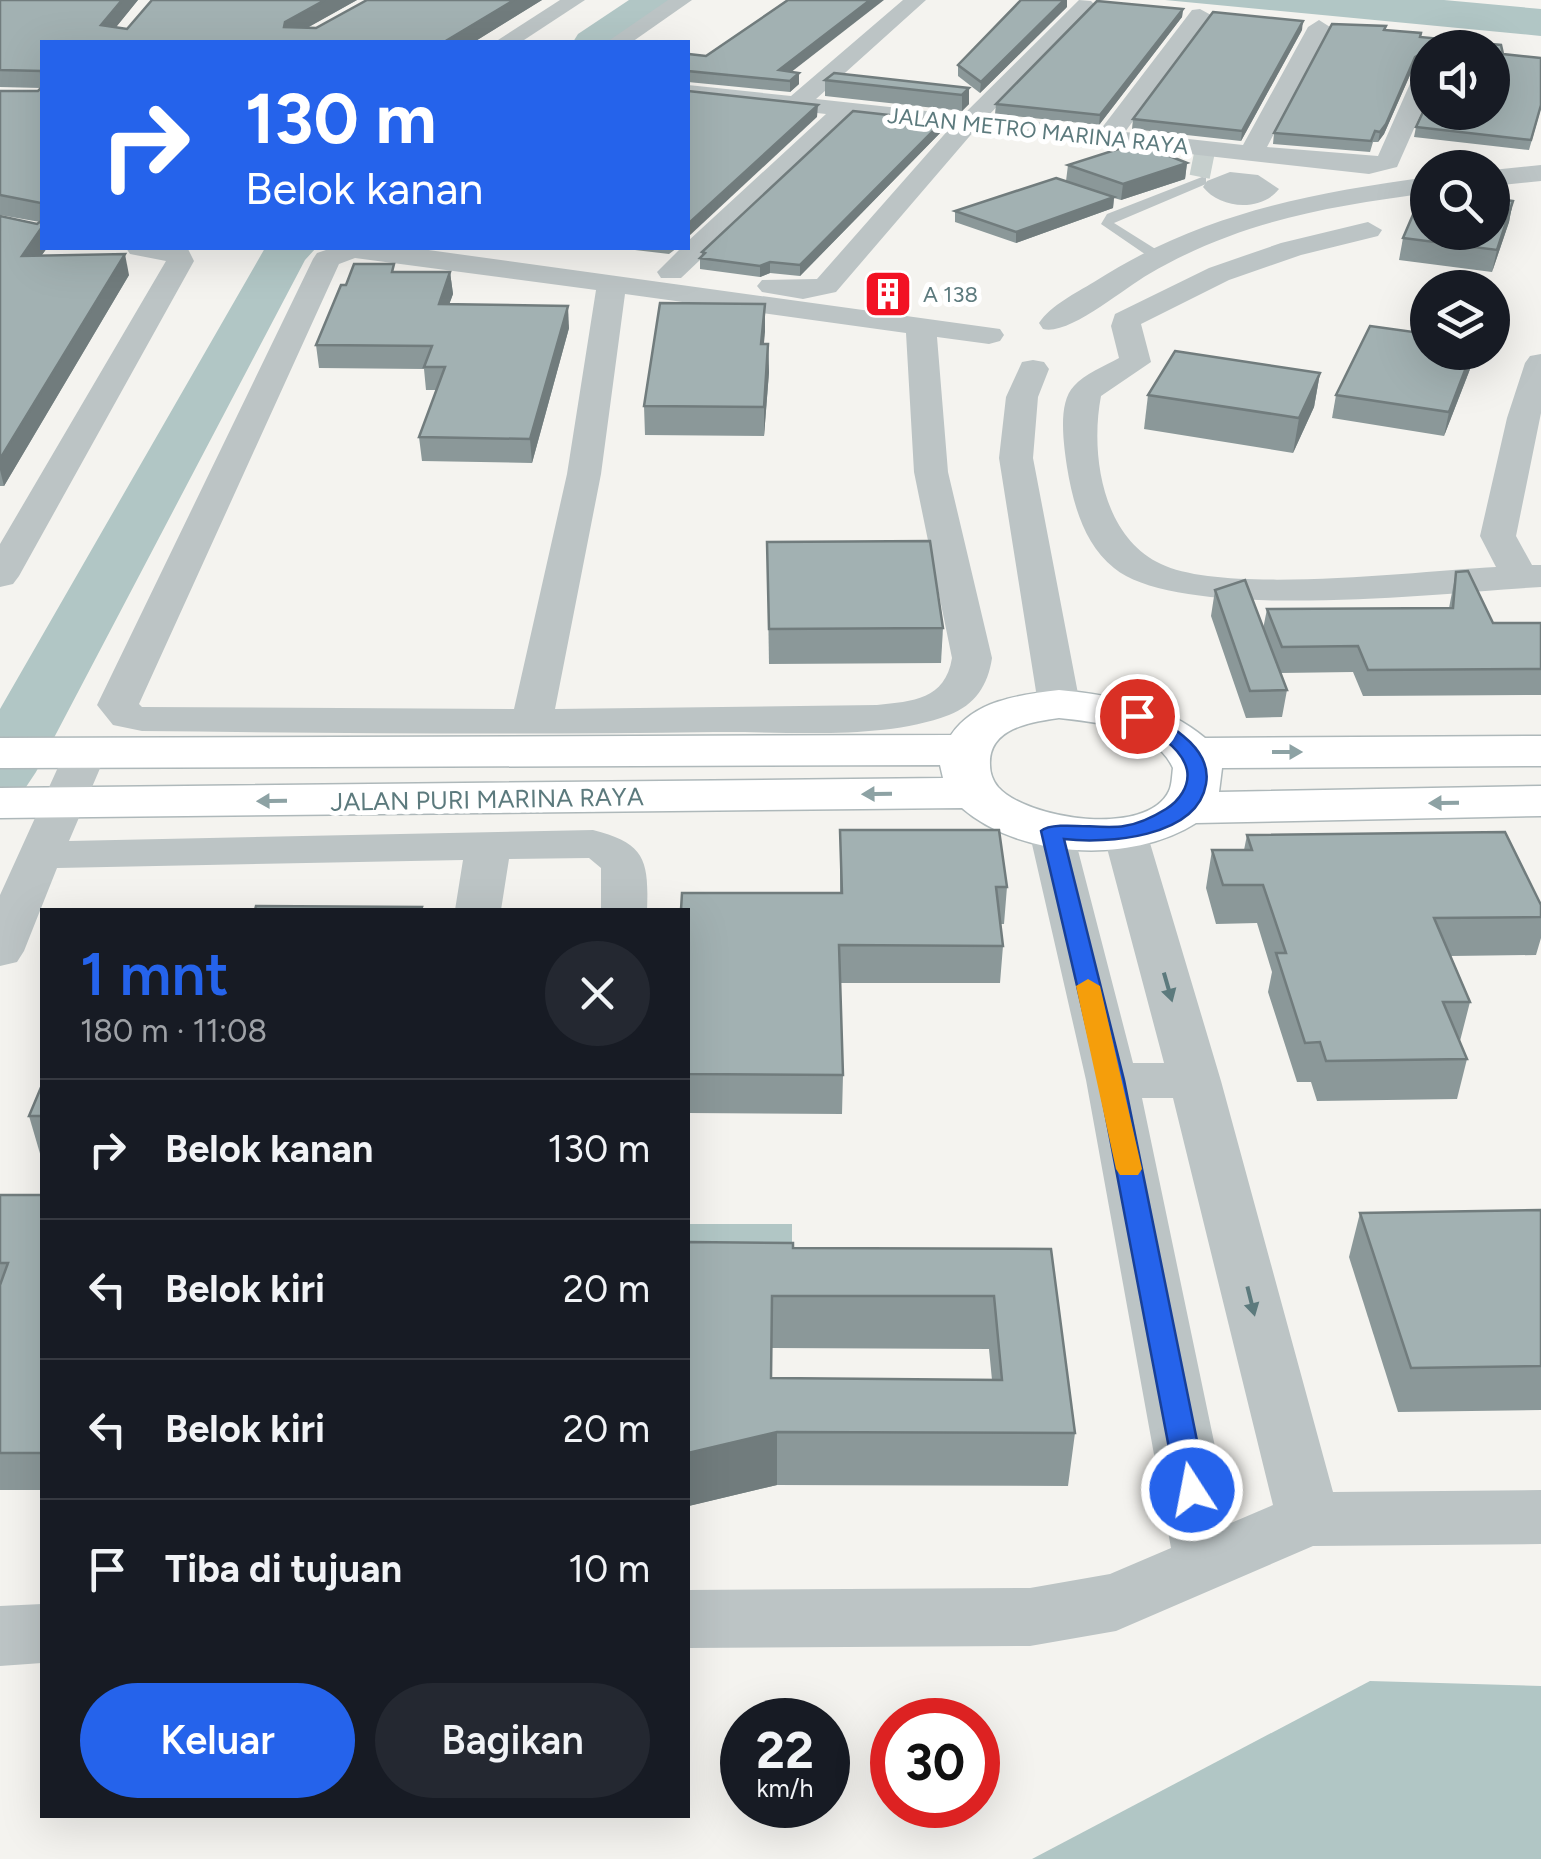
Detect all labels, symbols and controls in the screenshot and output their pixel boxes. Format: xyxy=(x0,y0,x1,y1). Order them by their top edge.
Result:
map controls xyxy=(1410,30,1510,370)
button: sound xyxy=(1410,30,1510,130)
text: 130 m xyxy=(245,76,437,161)
icon: right xyxy=(80,80,210,210)
street label: JALAN METRO MARINA RAYA xyxy=(886,102,1190,160)
button: search xyxy=(1410,150,1510,250)
text: Belok kanan xyxy=(245,161,483,215)
building icon: A 138 xyxy=(862,268,914,320)
button: layers xyxy=(1410,270,1510,370)
place label: A 138 xyxy=(923,281,978,308)
pin xyxy=(1095,674,1180,759)
icon: arrive xyxy=(1110,689,1165,744)
one-way arrow xyxy=(1271,744,1303,760)
street label: JALAN PURI MARINA RAYA xyxy=(330,781,644,817)
one-way arrow xyxy=(861,786,893,802)
one-way arrow xyxy=(256,793,288,809)
one-way arrow xyxy=(1427,795,1459,811)
text: 1 mnt xyxy=(80,938,229,1010)
button: close xyxy=(545,941,650,1046)
one-way arrow xyxy=(1161,973,1176,1003)
text: 180 m · 11:08 xyxy=(80,1012,267,1050)
icon: right xyxy=(80,1122,135,1177)
text: Belok kanan xyxy=(165,1126,373,1172)
text: 130 m xyxy=(548,1126,650,1172)
icon: left xyxy=(80,1262,135,1317)
text: Belok kiri xyxy=(165,1266,325,1312)
text: 20 m xyxy=(563,1266,650,1312)
one-way arrow xyxy=(1244,1286,1260,1317)
icon: left xyxy=(80,1402,135,1457)
text: Belok kiri xyxy=(165,1406,325,1452)
text: 20 m xyxy=(563,1406,650,1452)
position arrow xyxy=(1140,1438,1244,1542)
icon: arrive xyxy=(80,1542,135,1597)
text: Tiba di tujuan xyxy=(165,1546,402,1592)
text: 10 m xyxy=(568,1546,650,1592)
button: Keluar xyxy=(80,1683,355,1798)
button: Bagikan xyxy=(375,1683,650,1798)
speed limit sign: 30 xyxy=(870,1698,1000,1828)
text: 22 xyxy=(756,1720,814,1781)
text: km/h xyxy=(756,1773,814,1803)

